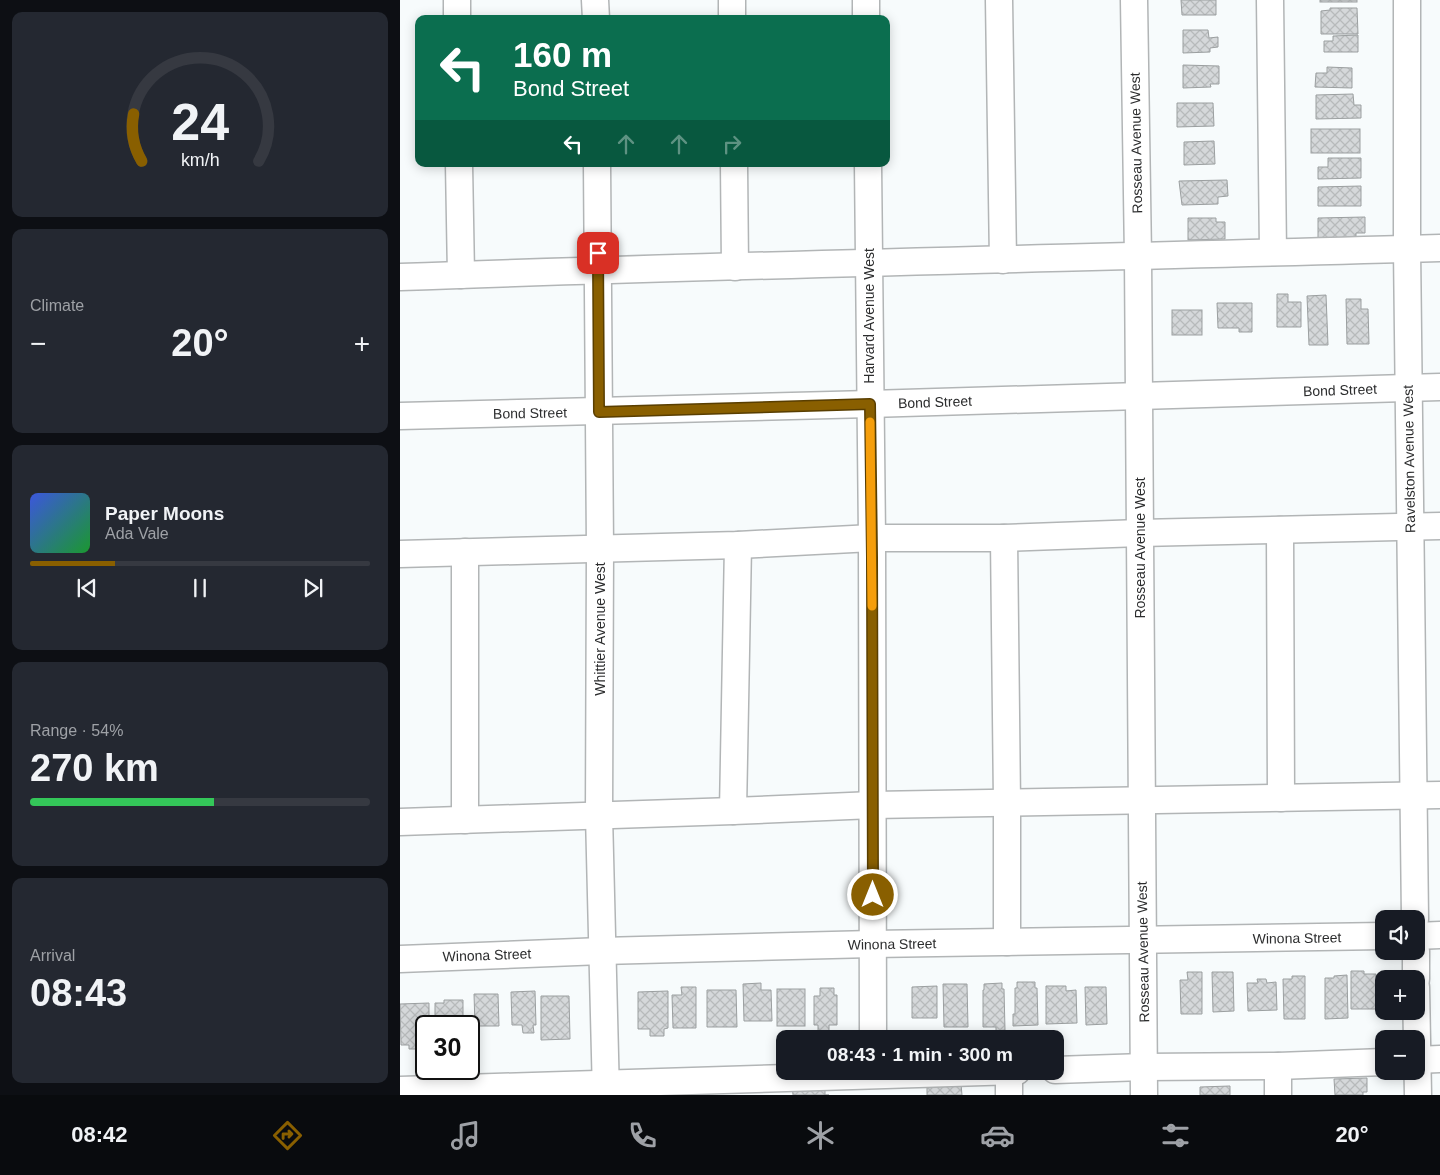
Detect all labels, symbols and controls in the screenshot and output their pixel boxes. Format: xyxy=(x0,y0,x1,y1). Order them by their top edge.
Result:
icon: left xyxy=(430,35,495,100)
text: 160 m xyxy=(513,35,612,74)
street label: Rosseau Avenue West xyxy=(1127,72,1145,214)
text: Bond Street xyxy=(513,76,629,101)
text: 24 xyxy=(171,93,229,151)
icon: left xyxy=(559,130,587,158)
icon: ahead xyxy=(612,130,640,158)
icon: ahead xyxy=(665,130,693,158)
icon: right xyxy=(718,130,746,158)
text: km/h xyxy=(181,150,219,170)
pin xyxy=(577,232,619,274)
icon: arrive xyxy=(584,239,612,267)
street label: Harvard Avenue West xyxy=(861,248,877,384)
text: Climate xyxy=(30,297,84,314)
text: 20° xyxy=(171,322,229,364)
text: − xyxy=(30,328,46,359)
text: + xyxy=(354,328,370,359)
street label: Bond Street xyxy=(1303,381,1377,399)
street label: Ravelston Avenue West xyxy=(1400,385,1418,533)
street label: Bond Street xyxy=(898,393,972,411)
street label: Bond Street xyxy=(493,404,567,422)
street label: Rosseau Avenue West xyxy=(1132,477,1148,619)
text: Paper Moons xyxy=(105,503,224,524)
text: Ada Vale xyxy=(105,525,169,542)
street label: Whittier Avenue West xyxy=(592,562,608,696)
icon: previous xyxy=(73,574,101,602)
icon: pause xyxy=(186,574,214,602)
icon: next xyxy=(299,574,327,602)
text: Range · 54% xyxy=(30,722,123,739)
text: 270 km xyxy=(30,747,159,789)
position arrow xyxy=(846,868,898,920)
street label: Rosseau Avenue West xyxy=(1134,881,1152,1023)
map controls xyxy=(1375,910,1425,1080)
button: sound xyxy=(1375,910,1425,960)
street label: Winona Street xyxy=(1253,929,1342,947)
street label: Winona Street xyxy=(848,935,937,953)
street label: Winona Street xyxy=(442,945,532,965)
text: Arrival xyxy=(30,947,75,964)
button: + xyxy=(1375,970,1425,1020)
text: 08:43 xyxy=(30,972,127,1014)
speed limit sign: 30 xyxy=(415,1015,480,1080)
button: − xyxy=(1375,1030,1425,1080)
text: 08:43 · 1 min · 300 m xyxy=(827,1044,1013,1065)
icon: directions xyxy=(270,1118,305,1153)
icon: music xyxy=(448,1118,483,1153)
icon: phone xyxy=(625,1118,660,1153)
icon: climate xyxy=(803,1118,838,1153)
icon: car xyxy=(980,1118,1015,1153)
icon: filters xyxy=(1158,1118,1193,1153)
text: 08:42 xyxy=(71,1122,128,1147)
text: 20° xyxy=(1335,1122,1369,1147)

